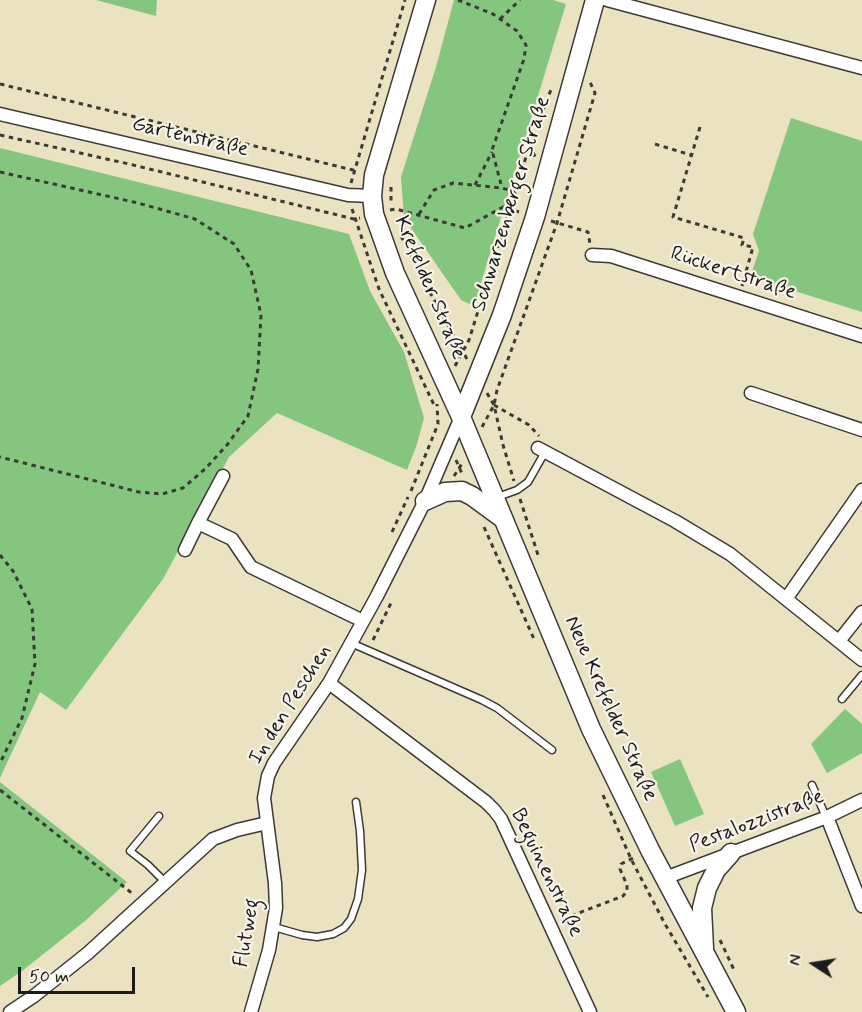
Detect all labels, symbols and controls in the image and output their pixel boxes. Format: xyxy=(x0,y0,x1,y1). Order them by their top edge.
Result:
street label: Schwarzenberger Straße xyxy=(467,93,557,315)
street label: Gartenstraße xyxy=(129,112,251,164)
street label: Krefelder Straße xyxy=(387,213,471,363)
street label: Rückertstraße xyxy=(667,242,799,306)
street label: Neue Krefelder Straße xyxy=(558,613,662,805)
street label: In den Peschen xyxy=(244,640,338,770)
street label: Pestalozzistraße xyxy=(686,785,828,859)
street label: Beguinenstraße xyxy=(504,805,588,941)
street label: Flutweg xyxy=(230,897,266,969)
north arrow xyxy=(784,934,844,994)
text: N xyxy=(785,953,807,968)
scale bar xyxy=(21,955,138,993)
text: 50 m xyxy=(29,965,69,989)

